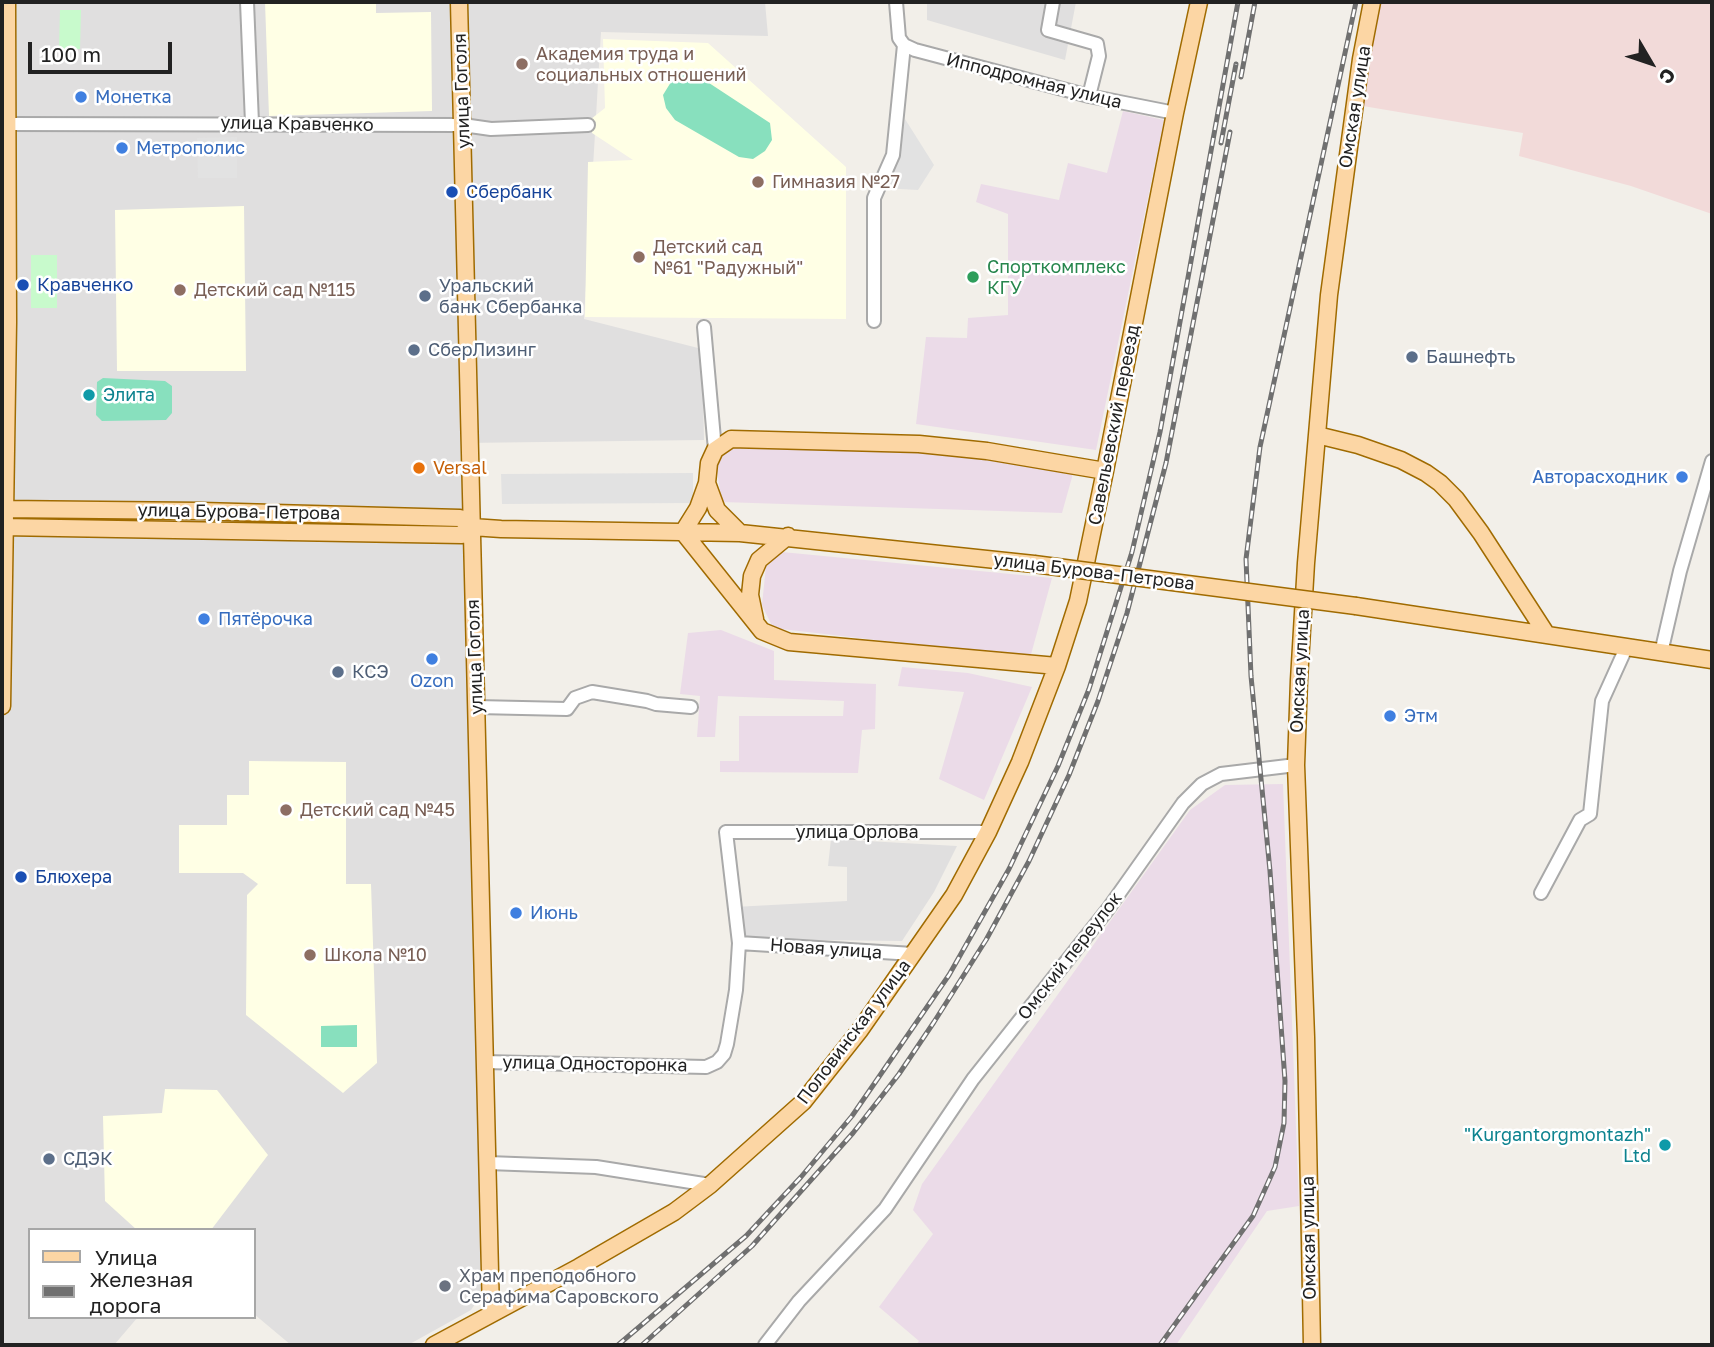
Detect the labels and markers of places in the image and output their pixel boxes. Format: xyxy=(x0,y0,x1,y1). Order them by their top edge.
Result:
place label: Академия труда и социальных отношений xyxy=(536,43,747,86)
marker: Академия труда и социальных отношений xyxy=(514,56,530,72)
place label: Монетка xyxy=(95,86,172,108)
marker: Монетка xyxy=(73,89,89,105)
place label: Метрополис xyxy=(136,137,245,159)
marker: Метрополис xyxy=(114,140,130,156)
place label: Гимназия №27 xyxy=(772,171,900,193)
marker: Гимназия №27 xyxy=(750,174,766,190)
place label: Сбербанк xyxy=(466,181,553,203)
marker: Сбербанк xyxy=(444,184,460,200)
place label: Детский сад №61 "Радужный" xyxy=(653,236,803,278)
marker: Детский сад №61 "Радужный" xyxy=(631,249,647,265)
place label: Спорткомплекс КГУ xyxy=(987,256,1126,298)
marker: Спорткомплекс КГУ xyxy=(965,269,981,285)
place label: Кравченко xyxy=(37,274,133,296)
place label: Уральский банк Сбербанка xyxy=(439,275,582,318)
marker: Кравченко xyxy=(15,277,31,293)
place label: Детский сад №115 xyxy=(194,279,355,301)
marker: Детский сад №115 xyxy=(172,282,188,298)
marker: Уральский банк Сбербанка xyxy=(417,288,433,304)
place label: СберЛизинг xyxy=(428,339,536,361)
marker: СберЛизинг xyxy=(406,342,422,358)
place label: Башнефть xyxy=(1426,346,1516,368)
marker: Башнефть xyxy=(1404,349,1420,365)
place label: Элита xyxy=(103,384,155,406)
marker: Элита xyxy=(81,387,97,403)
place label: Versal xyxy=(433,457,487,479)
marker: Versal xyxy=(411,460,427,476)
place label: Авторасходник xyxy=(1532,466,1668,488)
marker: Авторасходник xyxy=(1674,469,1690,485)
place label: Пятёрочка xyxy=(218,608,313,630)
marker: Пятёрочка xyxy=(196,611,212,627)
marker: Ozon xyxy=(424,651,440,667)
place label: КСЭ xyxy=(352,661,389,683)
marker: КСЭ xyxy=(330,664,346,680)
place label: Ozon xyxy=(410,670,454,692)
place label: Этм xyxy=(1404,705,1438,727)
marker: Этм xyxy=(1382,708,1398,724)
place label: Детский сад №45 xyxy=(300,799,455,821)
marker: Детский сад №45 xyxy=(278,802,294,818)
place label: Блюхера xyxy=(35,866,112,888)
marker: Блюхера xyxy=(13,869,29,885)
place label: Июнь xyxy=(530,902,578,924)
marker: Июнь xyxy=(508,905,524,921)
place label: Школа №10 xyxy=(324,944,427,966)
marker: Школа №10 xyxy=(302,947,318,963)
place label: "Kurgantorgmontazh" Ltd xyxy=(1464,1124,1651,1166)
marker: "Kurgantorgmontazh" Ltd xyxy=(1657,1137,1673,1153)
place label: СДЭК xyxy=(63,1148,112,1170)
marker: СДЭК xyxy=(41,1151,57,1167)
place label: Храм преподобного Серафима Саровского xyxy=(459,1265,659,1308)
marker: Храм преподобного Серафима Саровского xyxy=(437,1278,453,1294)

